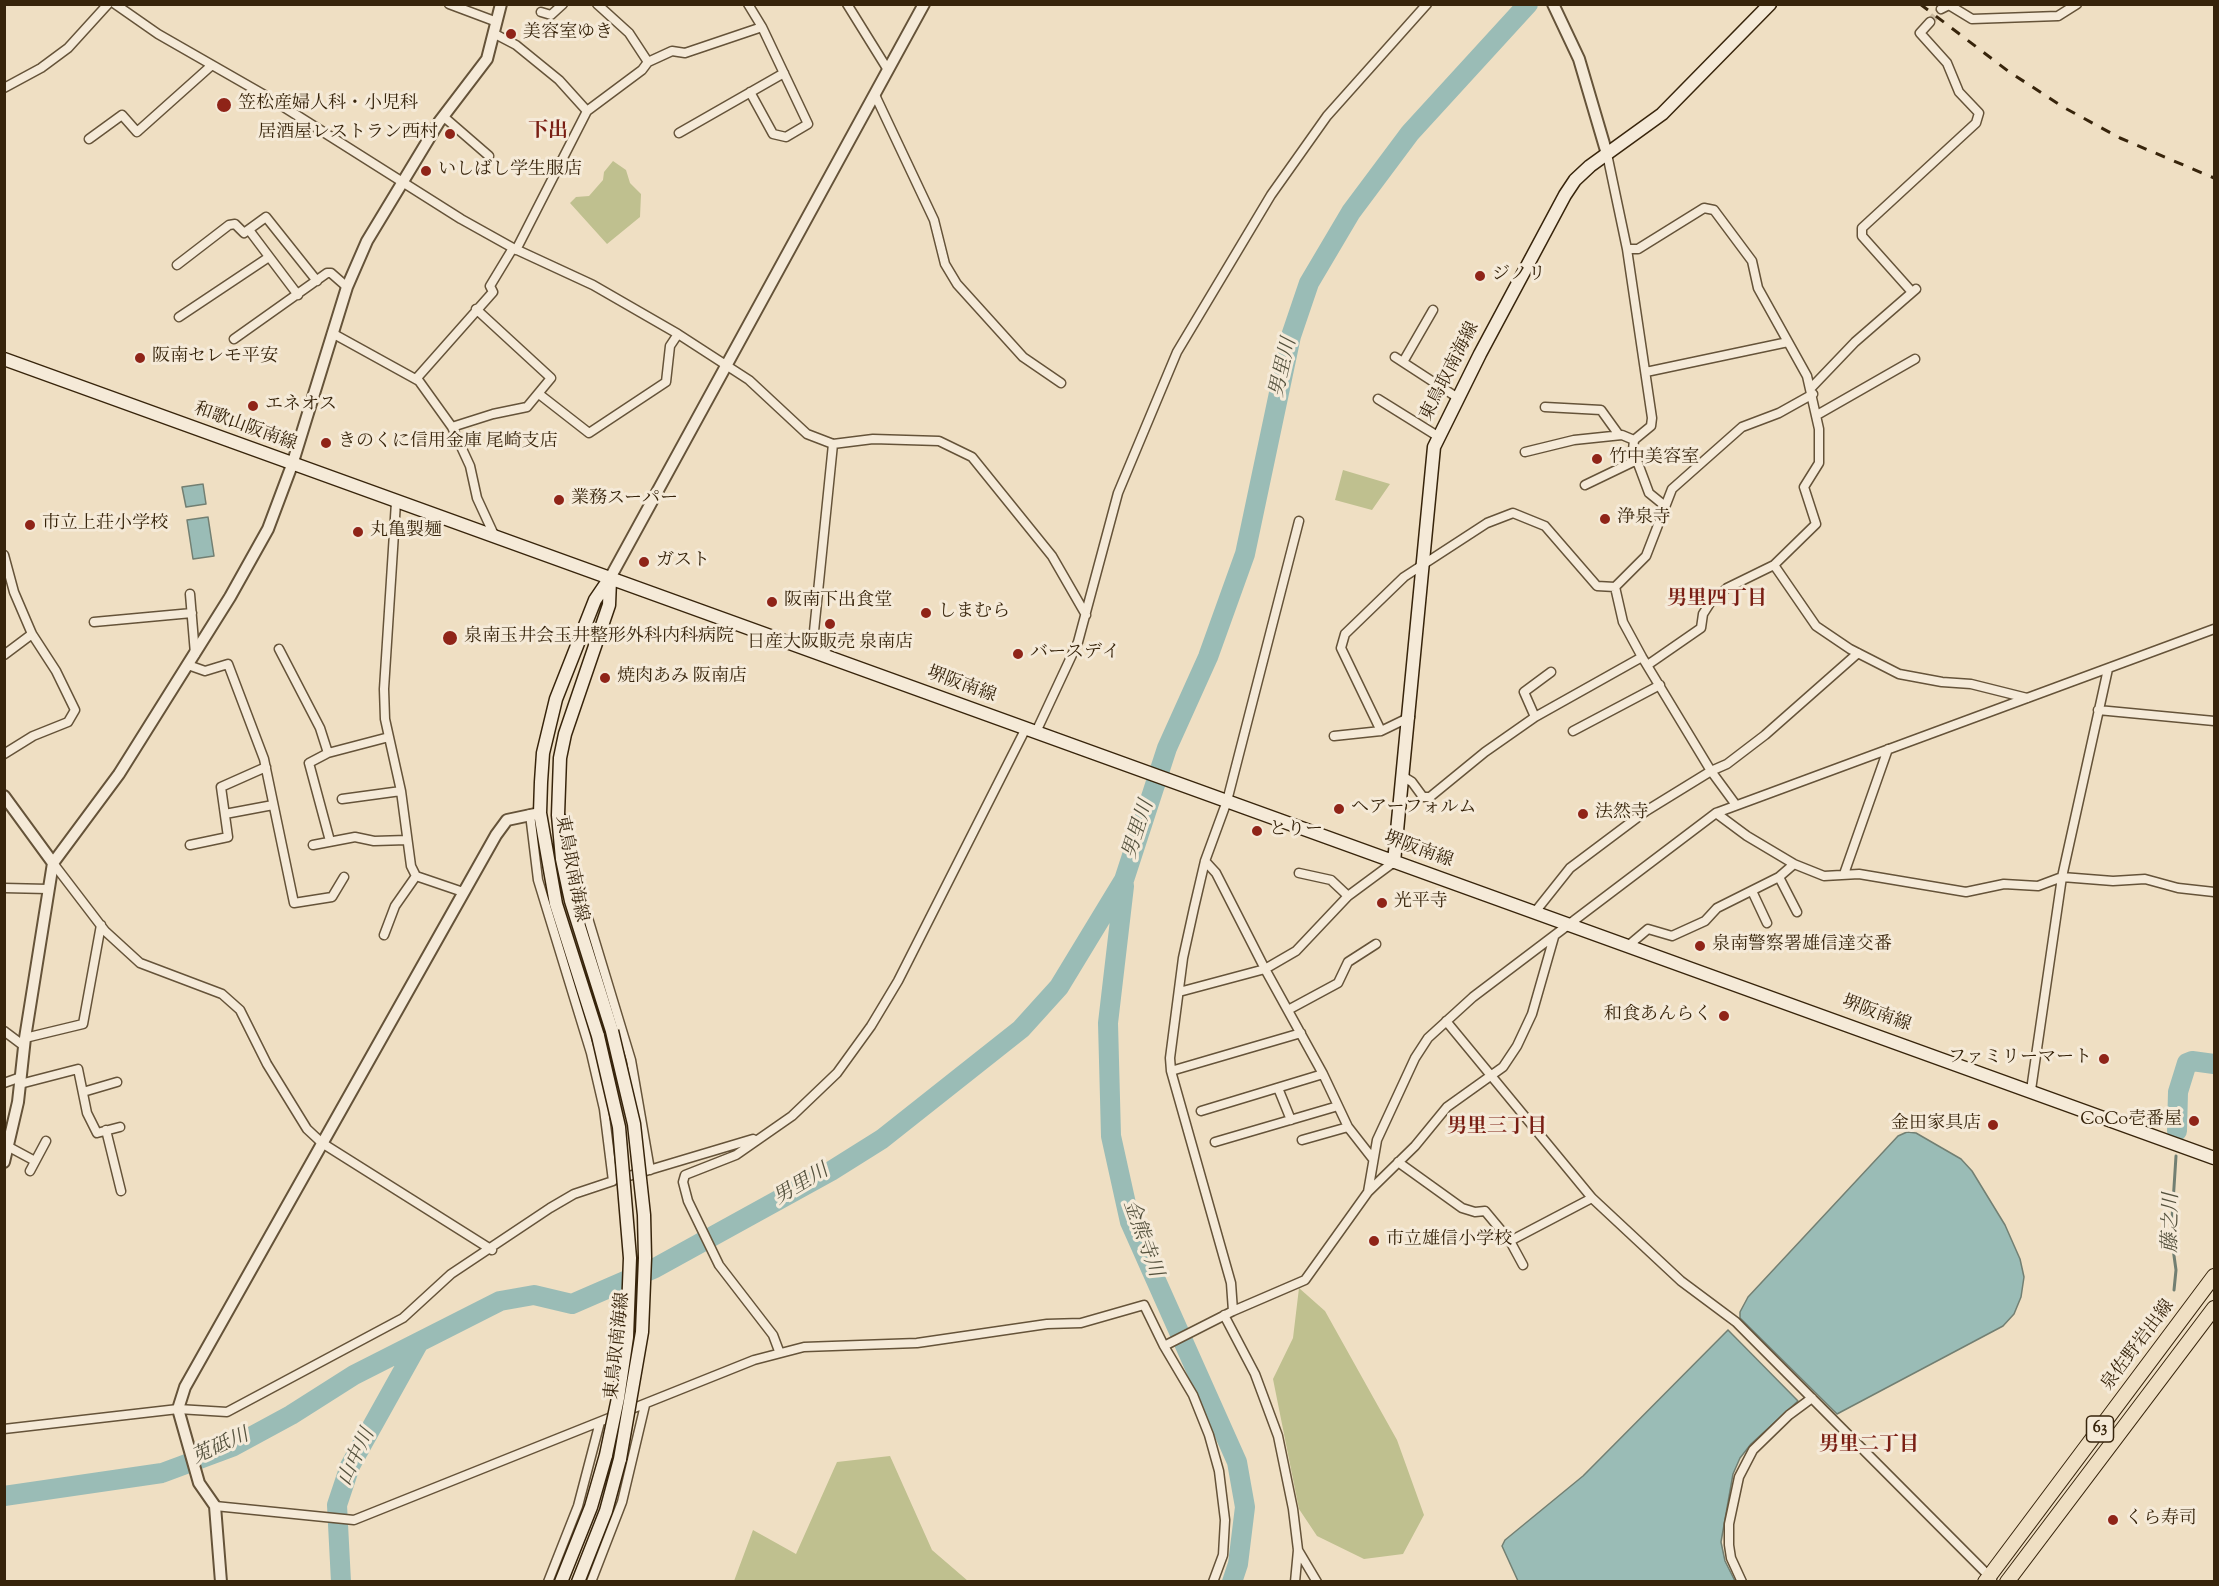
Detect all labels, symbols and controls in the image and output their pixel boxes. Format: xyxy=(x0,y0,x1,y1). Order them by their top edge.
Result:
place label: 美容室ゆき xyxy=(523,23,613,45)
marker: 美容室ゆき xyxy=(504,27,518,41)
place label: 笠松産婦人科・小児科 xyxy=(238,94,418,116)
marker: 笠松産婦人科・小児科 xyxy=(215,96,233,114)
district label: 下出 xyxy=(528,121,568,145)
place label: 居酒屋レストラン西村 xyxy=(258,123,438,145)
marker: 居酒屋レストラン西村 xyxy=(443,127,457,141)
place label: いしばし学生服店 xyxy=(438,160,582,182)
marker: いしばし学生服店 xyxy=(419,164,433,178)
place label: ジノリ xyxy=(1492,265,1546,287)
marker: ジノリ xyxy=(1473,269,1487,283)
street label: 東鳥取南海線 xyxy=(1417,319,1485,425)
water label: 男里川 xyxy=(1267,336,1303,400)
place label: 阪南セレモ平安 xyxy=(152,347,278,369)
marker: 阪南セレモ平安 xyxy=(133,351,147,365)
place label: エネオス xyxy=(265,395,337,417)
street label: 和歌山阪南線 xyxy=(191,399,299,457)
marker: エネオス xyxy=(246,399,260,413)
place label: きのくに信用金庫 尾崎支店 xyxy=(338,432,558,454)
marker: きのくに信用金庫 尾崎支店 xyxy=(319,436,333,450)
place label: 竹中美容室 xyxy=(1609,448,1699,470)
marker: 竹中美容室 xyxy=(1590,452,1604,466)
place label: 業務スーパー xyxy=(571,489,678,511)
marker: 業務スーパー xyxy=(552,493,566,507)
place label: 浄泉寺 xyxy=(1617,508,1671,530)
marker: 浄泉寺 xyxy=(1598,512,1612,526)
place label: 市立上荘小学校 xyxy=(42,514,168,536)
marker: 市立上荘小学校 xyxy=(23,518,37,532)
place label: 丸亀製麺 xyxy=(370,521,442,543)
marker: 丸亀製麺 xyxy=(351,525,365,539)
place label: ガスト xyxy=(656,551,710,573)
marker: ガスト xyxy=(637,555,651,569)
district label: 男里四丁目 xyxy=(1667,589,1767,613)
place label: 阪南下出食堂 xyxy=(784,591,892,613)
marker: 阪南下出食堂 xyxy=(765,595,779,609)
place label: しまむら xyxy=(938,602,1010,624)
marker: しまむら xyxy=(919,606,933,620)
marker: 日産大阪販売 泉南店 xyxy=(823,617,837,631)
place label: 泉南玉井会玉井整形外科内科病院 xyxy=(464,627,734,649)
marker: 泉南玉井会玉井整形外科内科病院 xyxy=(441,629,459,647)
place label: 日産大阪販売 泉南店 xyxy=(747,633,913,655)
place label: バースデイ xyxy=(1030,643,1120,665)
marker: バースデイ xyxy=(1011,647,1025,661)
street label: 堺阪南線 xyxy=(923,664,999,708)
place label: 焼肉あみ 阪南店 xyxy=(617,667,747,689)
marker: 焼肉あみ 阪南店 xyxy=(598,671,612,685)
water label: 男里川 xyxy=(1119,798,1161,862)
place label: ヘアーフォルム xyxy=(1351,798,1476,820)
marker: ヘアーフォルム xyxy=(1332,802,1346,816)
place label: 法然寺 xyxy=(1595,803,1649,825)
marker: 法然寺 xyxy=(1576,807,1590,821)
street label: 東鳥取南海線 xyxy=(549,814,591,924)
place label: とりー xyxy=(1269,820,1323,842)
marker: とりー xyxy=(1250,824,1264,838)
street label: 堺阪南線 xyxy=(1380,829,1456,873)
place label: 光平寺 xyxy=(1394,892,1448,914)
marker: 光平寺 xyxy=(1375,896,1389,910)
place label: 泉南警察署雄信達交番 xyxy=(1712,935,1892,957)
marker: 泉南警察署雄信達交番 xyxy=(1693,939,1707,953)
street label: 堺阪南線 xyxy=(1838,993,1914,1037)
place label: 和食あんらく xyxy=(1604,1005,1712,1027)
marker: 和食あんらく xyxy=(1717,1009,1731,1023)
place label: ファミリーマート xyxy=(1948,1048,2092,1070)
marker: ファミリーマート xyxy=(2097,1052,2111,1066)
place label: CoCo壱番屋 xyxy=(2080,1110,2182,1132)
place label: 金田家具店 xyxy=(1891,1114,1981,1136)
marker: CoCo壱番屋 xyxy=(2187,1114,2201,1128)
district label: 男里三丁目 xyxy=(1447,1117,1547,1141)
marker: 金田家具店 xyxy=(1986,1118,2000,1132)
water label: 男里川 xyxy=(770,1160,834,1212)
water label: 藤之川 xyxy=(2160,1193,2186,1253)
water label: 金熊寺川 xyxy=(1116,1197,1166,1281)
place label: 市立雄信小学校 xyxy=(1386,1230,1512,1252)
marker: 市立雄信小学校 xyxy=(1367,1234,1381,1248)
street label: 東鳥取南海線 xyxy=(603,1291,635,1401)
street label: 泉佐野岩出線 xyxy=(2098,1296,2180,1396)
road number: 63 xyxy=(2086,1416,2114,1442)
water label: 莵砥川 xyxy=(189,1425,253,1471)
water label: 山中川 xyxy=(334,1426,382,1490)
district label: 男里二丁目 xyxy=(1819,1435,1919,1459)
place label: くら寿司 xyxy=(2125,1509,2197,1531)
marker: くら寿司 xyxy=(2106,1513,2120,1527)

